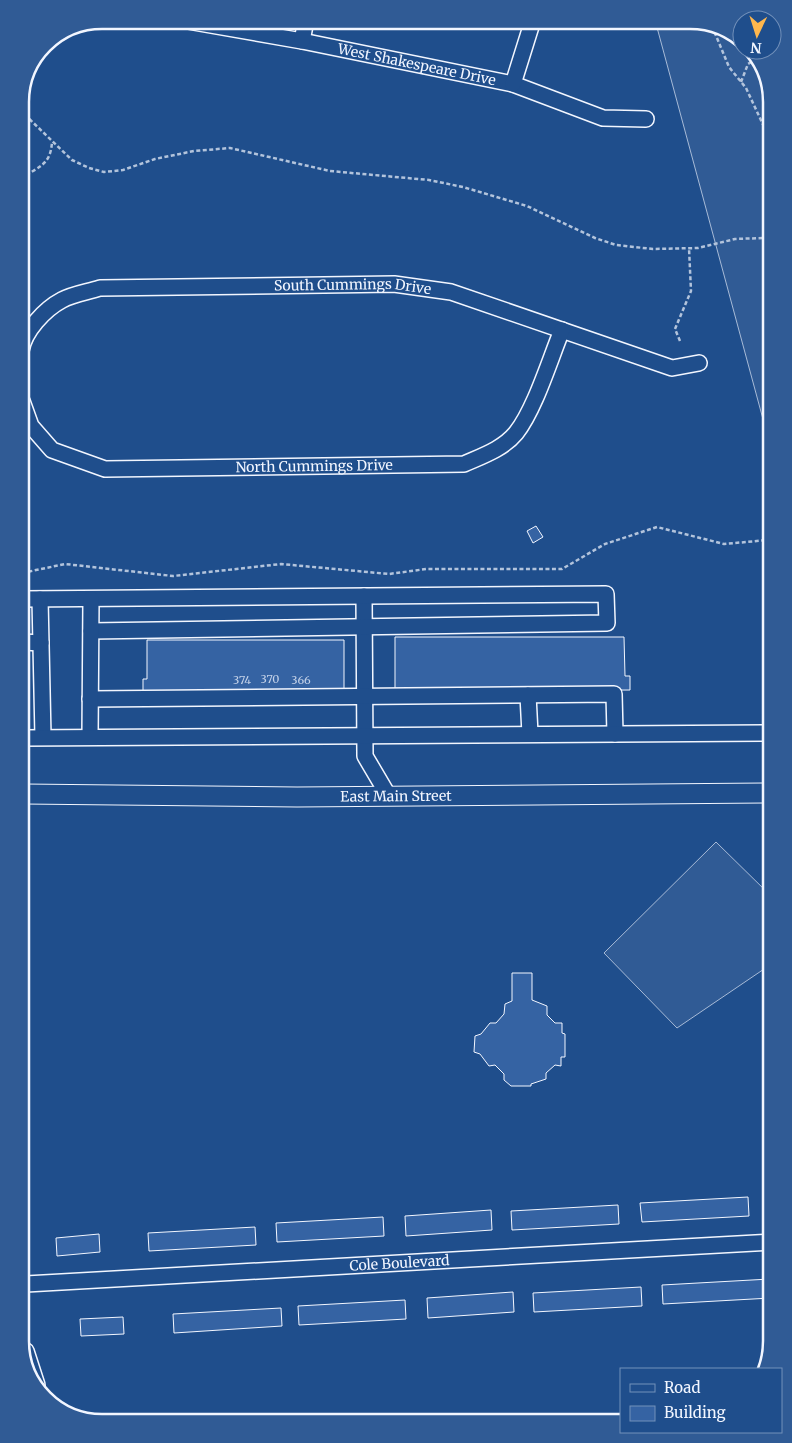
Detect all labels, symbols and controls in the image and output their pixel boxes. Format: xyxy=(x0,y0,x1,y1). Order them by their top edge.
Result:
north arrow xyxy=(732,10,782,60)
street label: West Shakespeare Drive xyxy=(335,39,497,89)
text: N xyxy=(750,39,762,57)
street label: South Cummings Drive xyxy=(274,275,432,298)
street label: North Cummings Drive xyxy=(235,456,393,476)
house number: 370 xyxy=(261,672,279,686)
house number: 374 xyxy=(233,673,251,687)
house number: 366 xyxy=(291,673,311,687)
street label: East Main Street xyxy=(340,787,452,806)
street label: Cole Boulevard xyxy=(349,1251,450,1275)
legend xyxy=(620,1368,782,1433)
text: Road xyxy=(664,1378,700,1397)
text: Building xyxy=(664,1403,726,1422)

